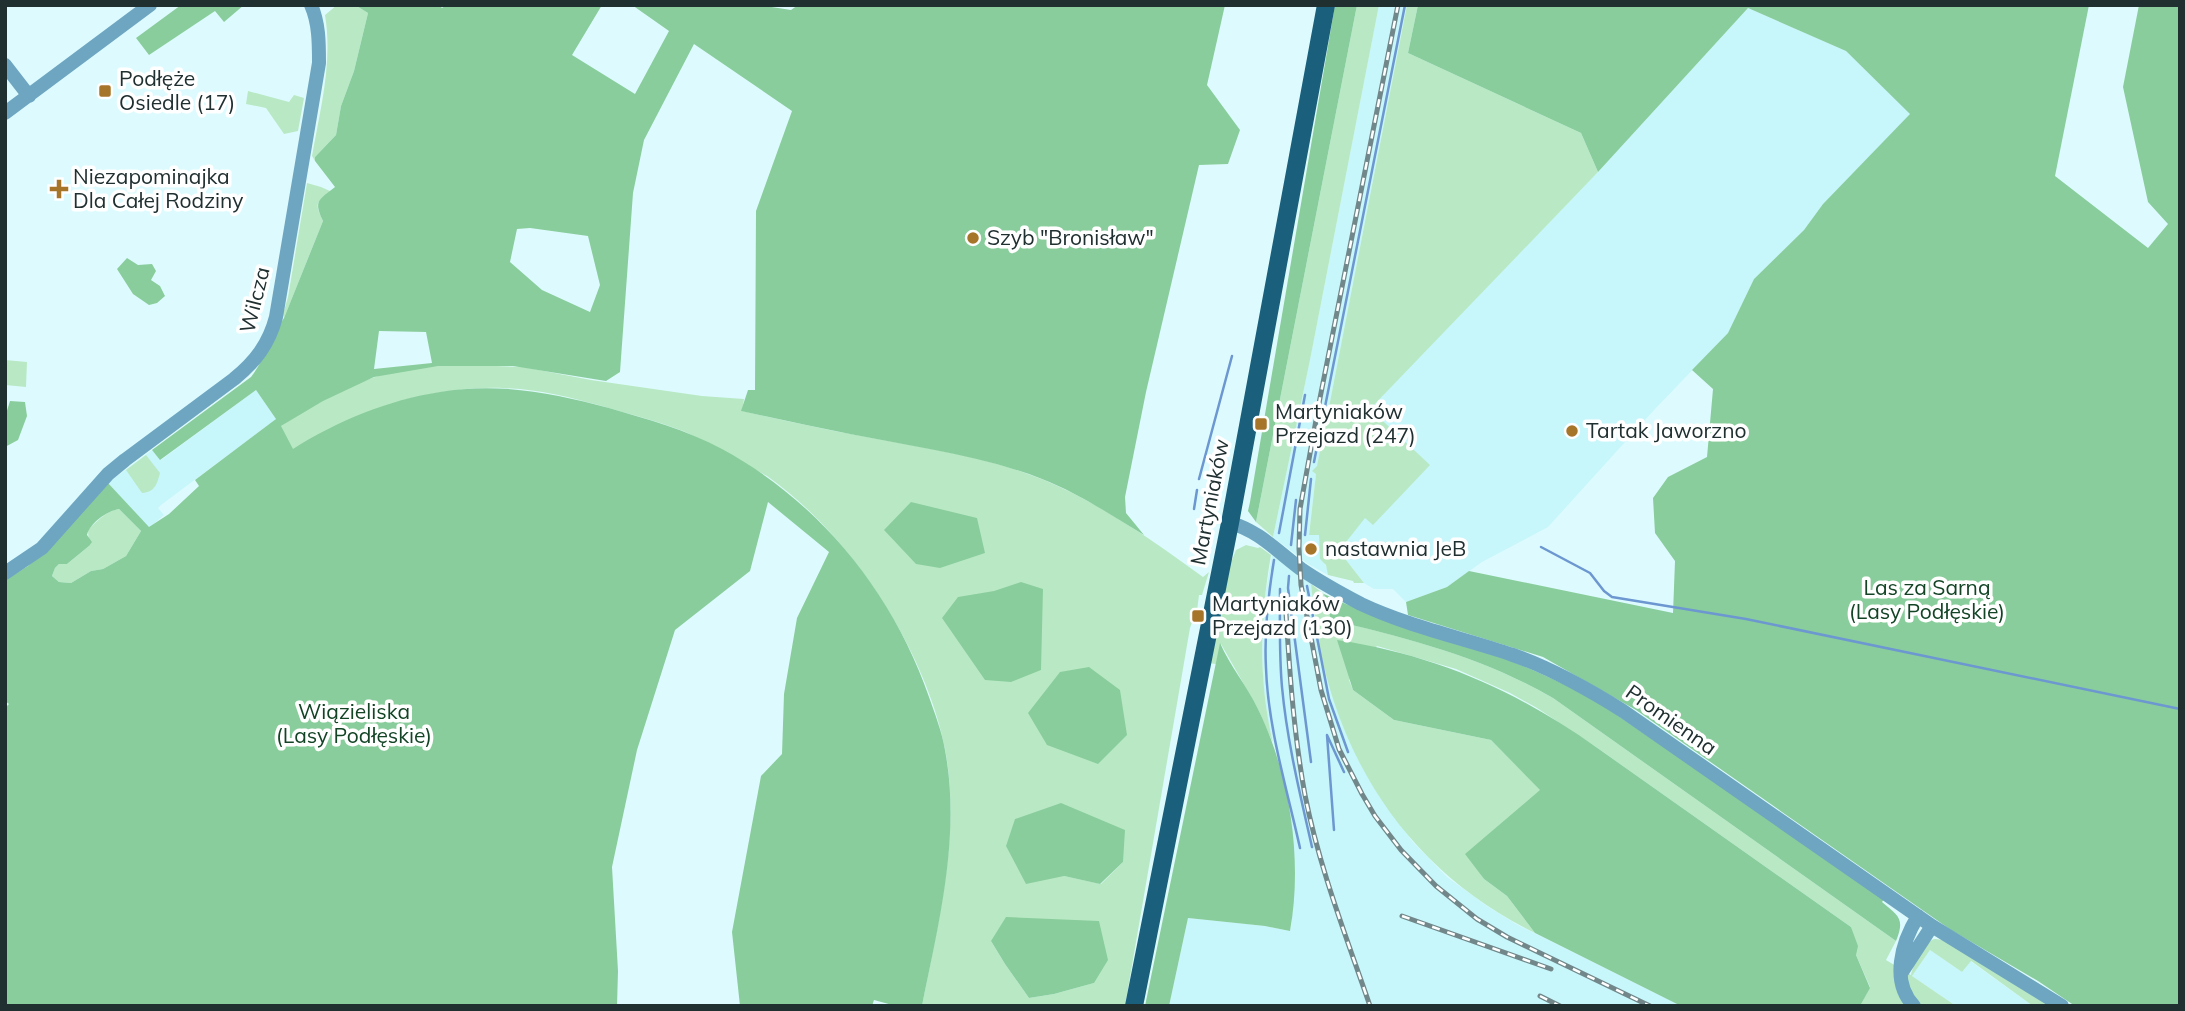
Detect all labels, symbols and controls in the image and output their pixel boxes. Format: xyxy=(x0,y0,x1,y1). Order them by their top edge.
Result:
place label: Podłęże Osiedle (17) xyxy=(119,65,235,115)
marker: Podłęże Osiedle (17) xyxy=(97,83,113,99)
place label: Niezapominajka Dla Całej Rodziny xyxy=(73,163,243,213)
marker: Niezapominajka Dla Całej Rodziny xyxy=(51,181,67,197)
place label: Szyb "Bronisław" xyxy=(987,224,1154,250)
marker: Szyb "Bronisław" xyxy=(965,230,981,246)
street label: Wilcza xyxy=(233,264,275,335)
place label: Martyniaków Przejazd (247) xyxy=(1275,398,1416,448)
marker: Martyniaków Przejazd (247) xyxy=(1253,416,1269,432)
place label: Tartak Jaworzno xyxy=(1586,417,1746,443)
marker: Tartak Jaworzno xyxy=(1564,423,1580,439)
street label: Martyniaków xyxy=(1184,437,1234,567)
place label: nastawnia JeB xyxy=(1325,535,1466,561)
marker: nastawnia JeB xyxy=(1303,541,1319,557)
park label: Las za Sarną (Lasy Podłęskie) xyxy=(1849,574,2005,624)
place label: Martyniaków Przejazd (130) xyxy=(1212,590,1353,640)
marker: Martyniaków Przejazd (130) xyxy=(1190,608,1206,624)
street label: Promienna xyxy=(1621,678,1722,760)
park label: Wiązieliska (Lasy Podłęskie) xyxy=(276,698,432,748)

